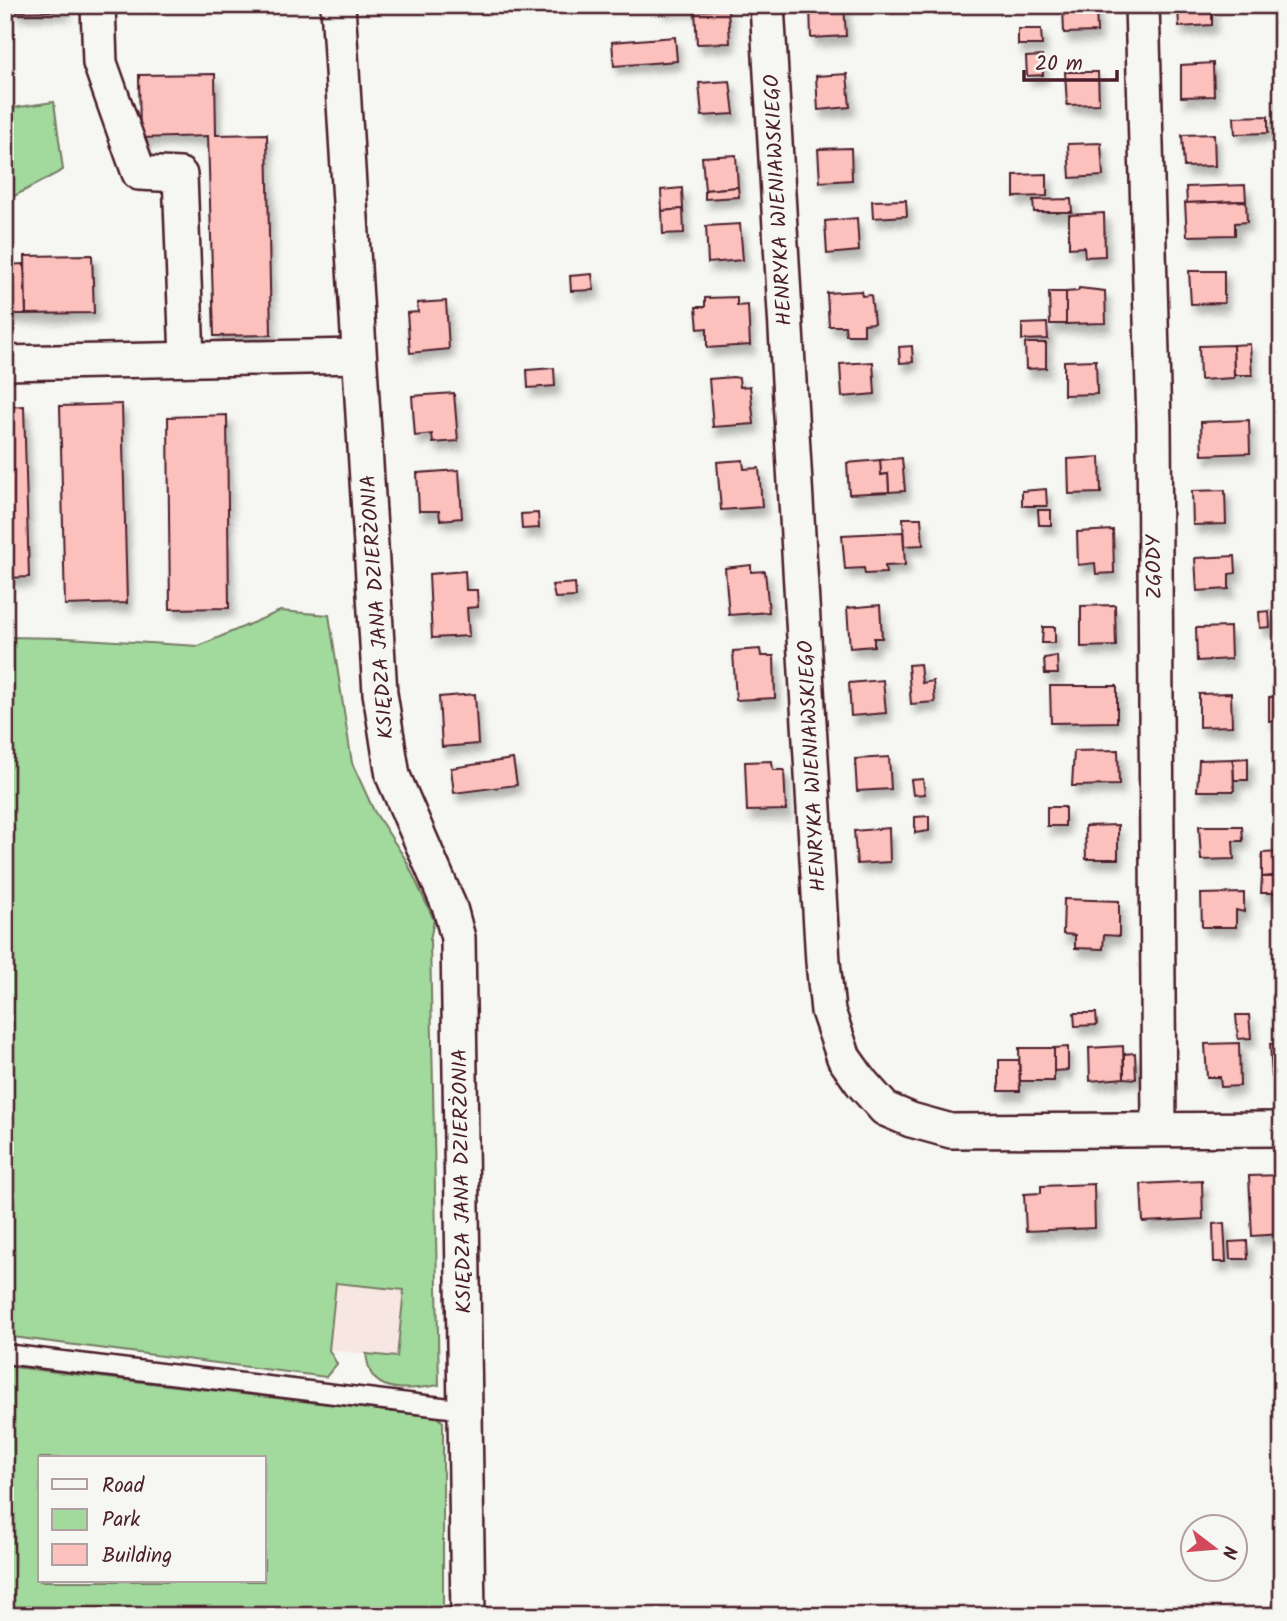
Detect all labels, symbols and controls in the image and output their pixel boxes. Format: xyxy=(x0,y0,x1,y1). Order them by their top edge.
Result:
scale bar xyxy=(1024,38,1117,82)
text: 20 m xyxy=(1035,48,1083,81)
street label: HENRYKA WIENIAWSKIEGO xyxy=(756,73,802,327)
street label: KSIĘDZA JANA DZIERŻONIA xyxy=(352,474,404,740)
street label: ZGODY xyxy=(1138,534,1172,599)
street label: HENRYKA WIENIAWSKIEGO xyxy=(790,639,836,893)
street label: KSIĘDZA JANA DZIERŻONIA xyxy=(444,1048,482,1314)
legend xyxy=(38,1456,266,1582)
text: Road xyxy=(102,1470,145,1503)
text: Park xyxy=(102,1504,140,1537)
north arrow xyxy=(1178,1512,1248,1582)
text: Building xyxy=(102,1540,172,1573)
text: N xyxy=(1212,1542,1244,1562)

